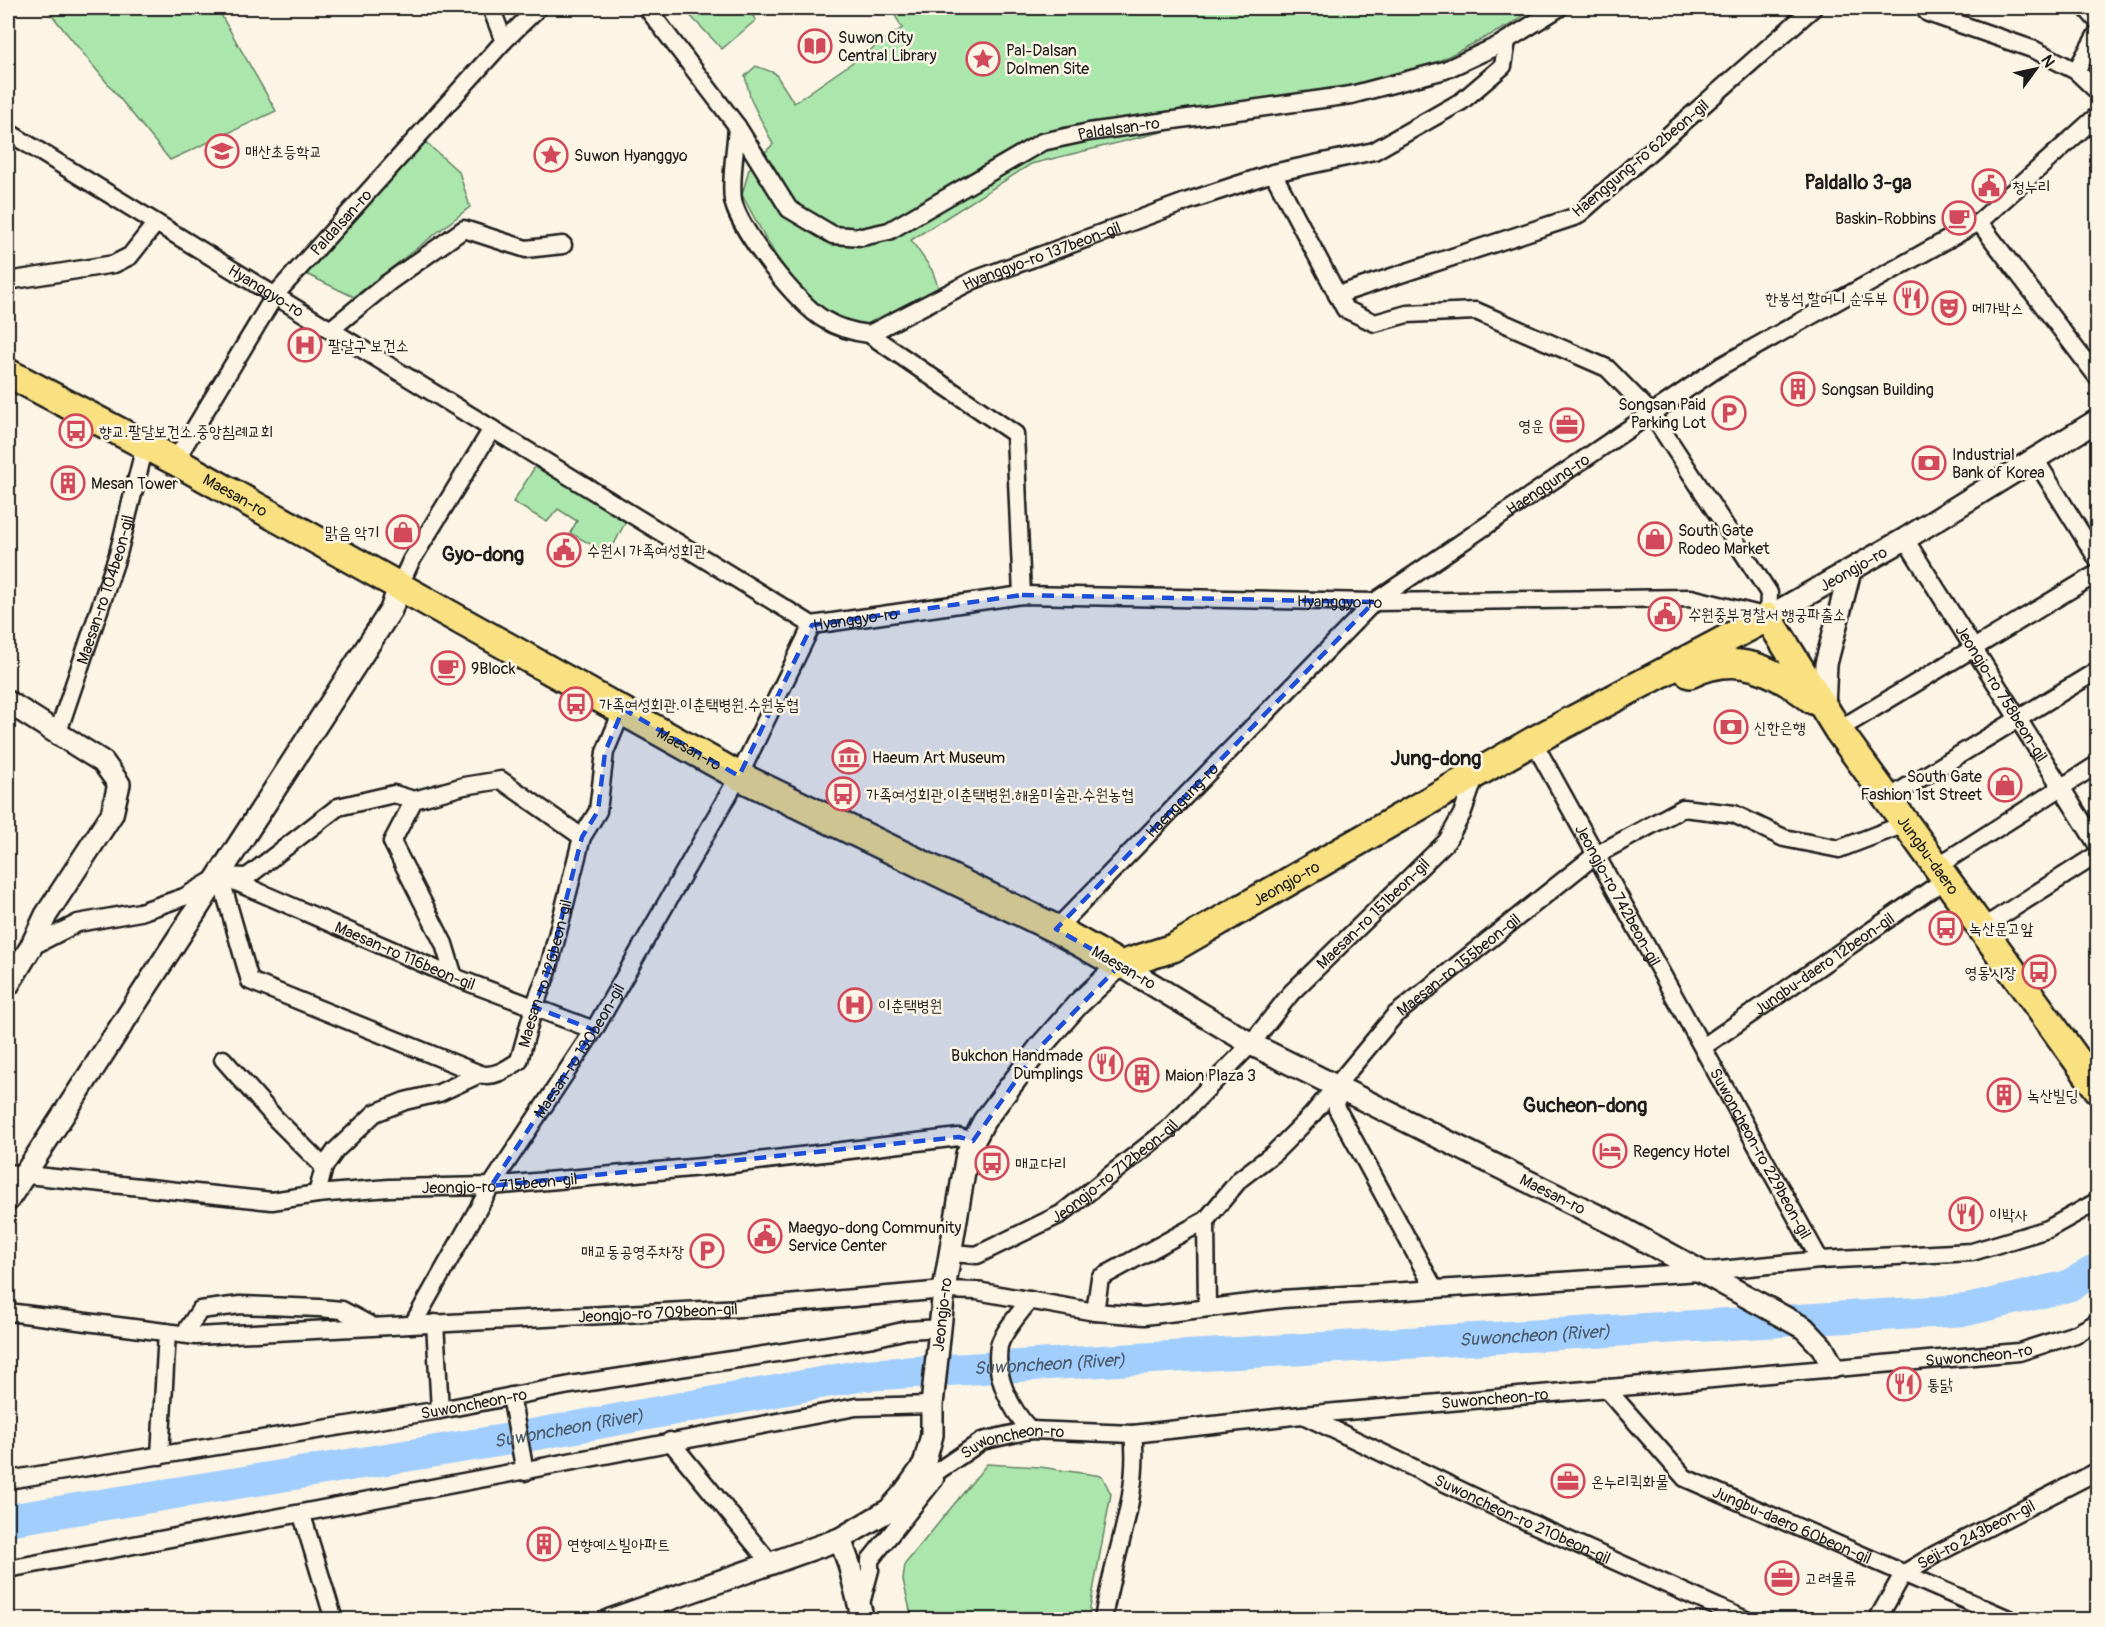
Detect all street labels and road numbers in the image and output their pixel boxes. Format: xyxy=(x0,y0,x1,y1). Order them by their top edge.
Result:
street label: Haenggung-ro 62beon-gil xyxy=(1568,96,1713,222)
street label: Paldalsan-ro xyxy=(1076,113,1161,145)
street label: Paldalsan-ro xyxy=(306,185,377,260)
street label: Hyanggyo-ro 137beon-gil xyxy=(959,218,1124,295)
street label: Hyanggyo-ro xyxy=(224,260,308,322)
street label: Haenggung-ro xyxy=(1503,449,1594,520)
street label: Maesan-ro xyxy=(199,470,271,522)
street label: Maesan-ro 104beon-gil xyxy=(73,513,138,667)
street label: Jeongjo-ro xyxy=(1816,542,1891,596)
street label: Hyanggyo-ro xyxy=(1297,591,1383,613)
street label: Hyanggyo-ro xyxy=(812,604,900,636)
street label: Jeongjo-ro 758beon-gil xyxy=(1951,622,2051,766)
street label: Maesan-ro xyxy=(653,723,725,775)
street label: Haenggung-ro xyxy=(1141,759,1223,842)
street label: Jungbu-daero xyxy=(1892,812,1963,899)
street label: Jeongjo-ro 742beon-gil xyxy=(1570,821,1665,970)
street label: Maesan-ro 151beon-gil xyxy=(1313,854,1434,974)
street label: Jeongjo-ro xyxy=(1249,857,1324,911)
street label: Maesan-ro 126beon-gil xyxy=(514,897,577,1050)
street label: Jungbu-daero 12beon-gil xyxy=(1750,909,1899,1020)
street label: Maesan-ro 155beon-gil xyxy=(1393,910,1525,1021)
street label: Maesan-ro 116beon-gil xyxy=(331,917,478,995)
street label: Maesan-ro xyxy=(1088,941,1160,994)
street label: Maesan-ro 130beon-gil xyxy=(530,980,629,1122)
street label: Suwoncheon-ro 229beon-gil xyxy=(1705,1065,1815,1243)
street label: Jeongjo-ro 712beon-gil xyxy=(1048,1116,1183,1228)
street label: Jeongjo-ro 715beon-gil xyxy=(422,1169,578,1198)
street label: Maesan-ro xyxy=(1516,1170,1589,1219)
street label: Jeongjo-ro xyxy=(929,1276,957,1352)
street label: Jeongjo-ro 709beon-gil xyxy=(577,1299,738,1327)
street label: Suwoncheon-ro xyxy=(1925,1339,2036,1371)
street label: Suwoncheon-ro xyxy=(419,1384,529,1424)
street label: Suwoncheon-ro xyxy=(1440,1384,1550,1414)
street label: Suwoncheon-ro xyxy=(957,1421,1065,1464)
street label: Suwoncheon-ro 210beon-gil xyxy=(1431,1470,1614,1569)
street label: Jungbu-daero 60beon-gil xyxy=(1709,1482,1874,1569)
street label: Seji-ro 243beon-gil xyxy=(1914,1496,2039,1574)

